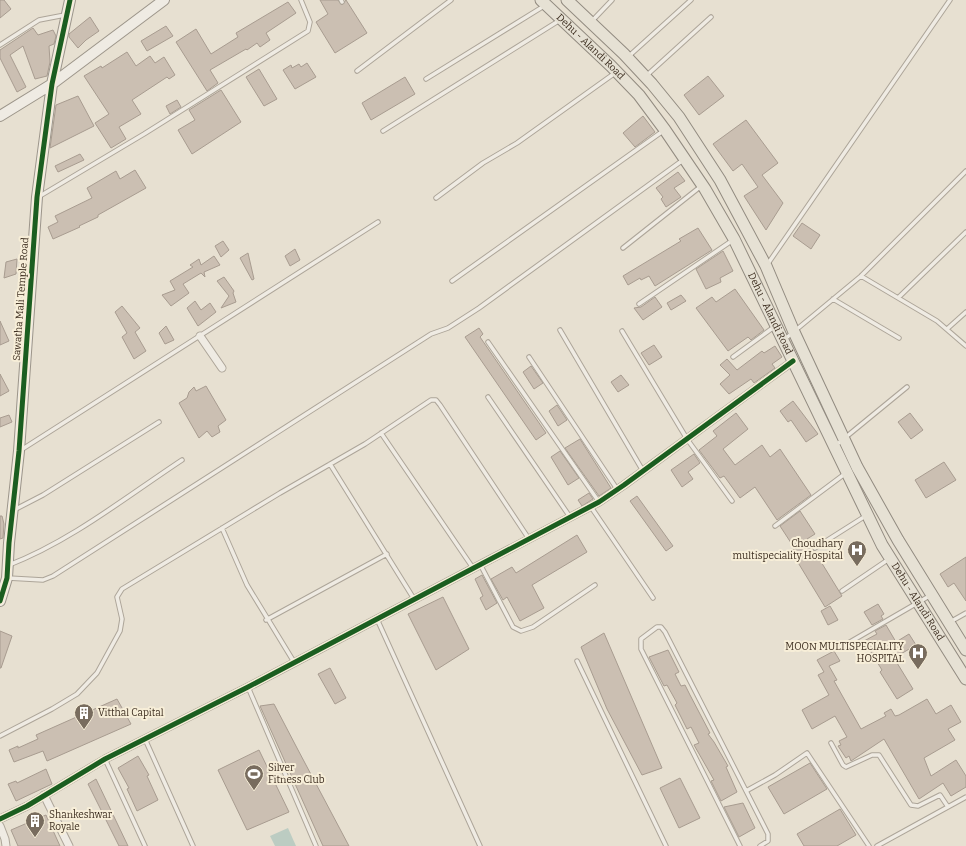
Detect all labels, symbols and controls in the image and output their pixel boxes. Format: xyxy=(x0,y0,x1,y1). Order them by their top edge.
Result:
street label: Dehu - Alandi Road xyxy=(554,12,627,82)
street label: Sawatha Mali Temple Road xyxy=(11,237,31,361)
street label: Dehu - Alandi Road xyxy=(745,271,795,357)
place label: Choudhary multispeciality Hospital xyxy=(732,538,844,562)
hospital icon: Choudhary multispeciality Hospital xyxy=(846,539,868,567)
street label: Dehu - Alandi Road xyxy=(889,561,946,643)
place label: MOON MULTISPECIALITY HOSPITAL xyxy=(785,641,905,665)
hospital icon: MOON MULTISPECIALITY HOSPITAL xyxy=(907,642,929,670)
building icon: Vitthal Capital xyxy=(73,702,95,730)
place label: Vitthal Capital xyxy=(98,707,164,719)
place label: Silver Fitness Club xyxy=(268,762,325,786)
sports icon: Silver Fitness Club xyxy=(243,763,265,791)
place label: Shankeshwar Royale xyxy=(49,809,113,833)
building icon: Shankeshwar Royale xyxy=(24,810,46,838)

